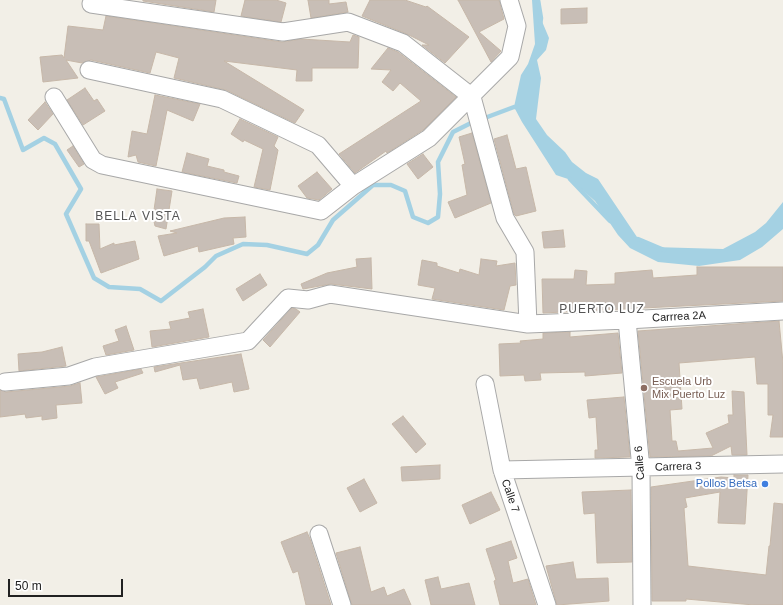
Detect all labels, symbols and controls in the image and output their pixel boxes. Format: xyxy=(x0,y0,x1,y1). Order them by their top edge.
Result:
district label: BELLA VISTA xyxy=(95,210,181,224)
district label: PUERTO LUZ xyxy=(559,303,645,317)
street label: Carrrea 2A xyxy=(652,309,706,325)
place label: Escuela Urb Mix Puerto Luz xyxy=(652,375,725,401)
marker: Escuela Urb Mix Puerto Luz xyxy=(639,383,649,393)
street label: Calle 6 xyxy=(632,445,648,481)
street label: Carrera 3 xyxy=(655,460,701,474)
place label: Pollos Betsa xyxy=(696,477,757,491)
street label: Calle 7 xyxy=(498,478,522,514)
marker: Pollos Betsa xyxy=(760,479,770,489)
scale bar xyxy=(10,571,125,597)
text: 50 m xyxy=(15,579,42,593)

